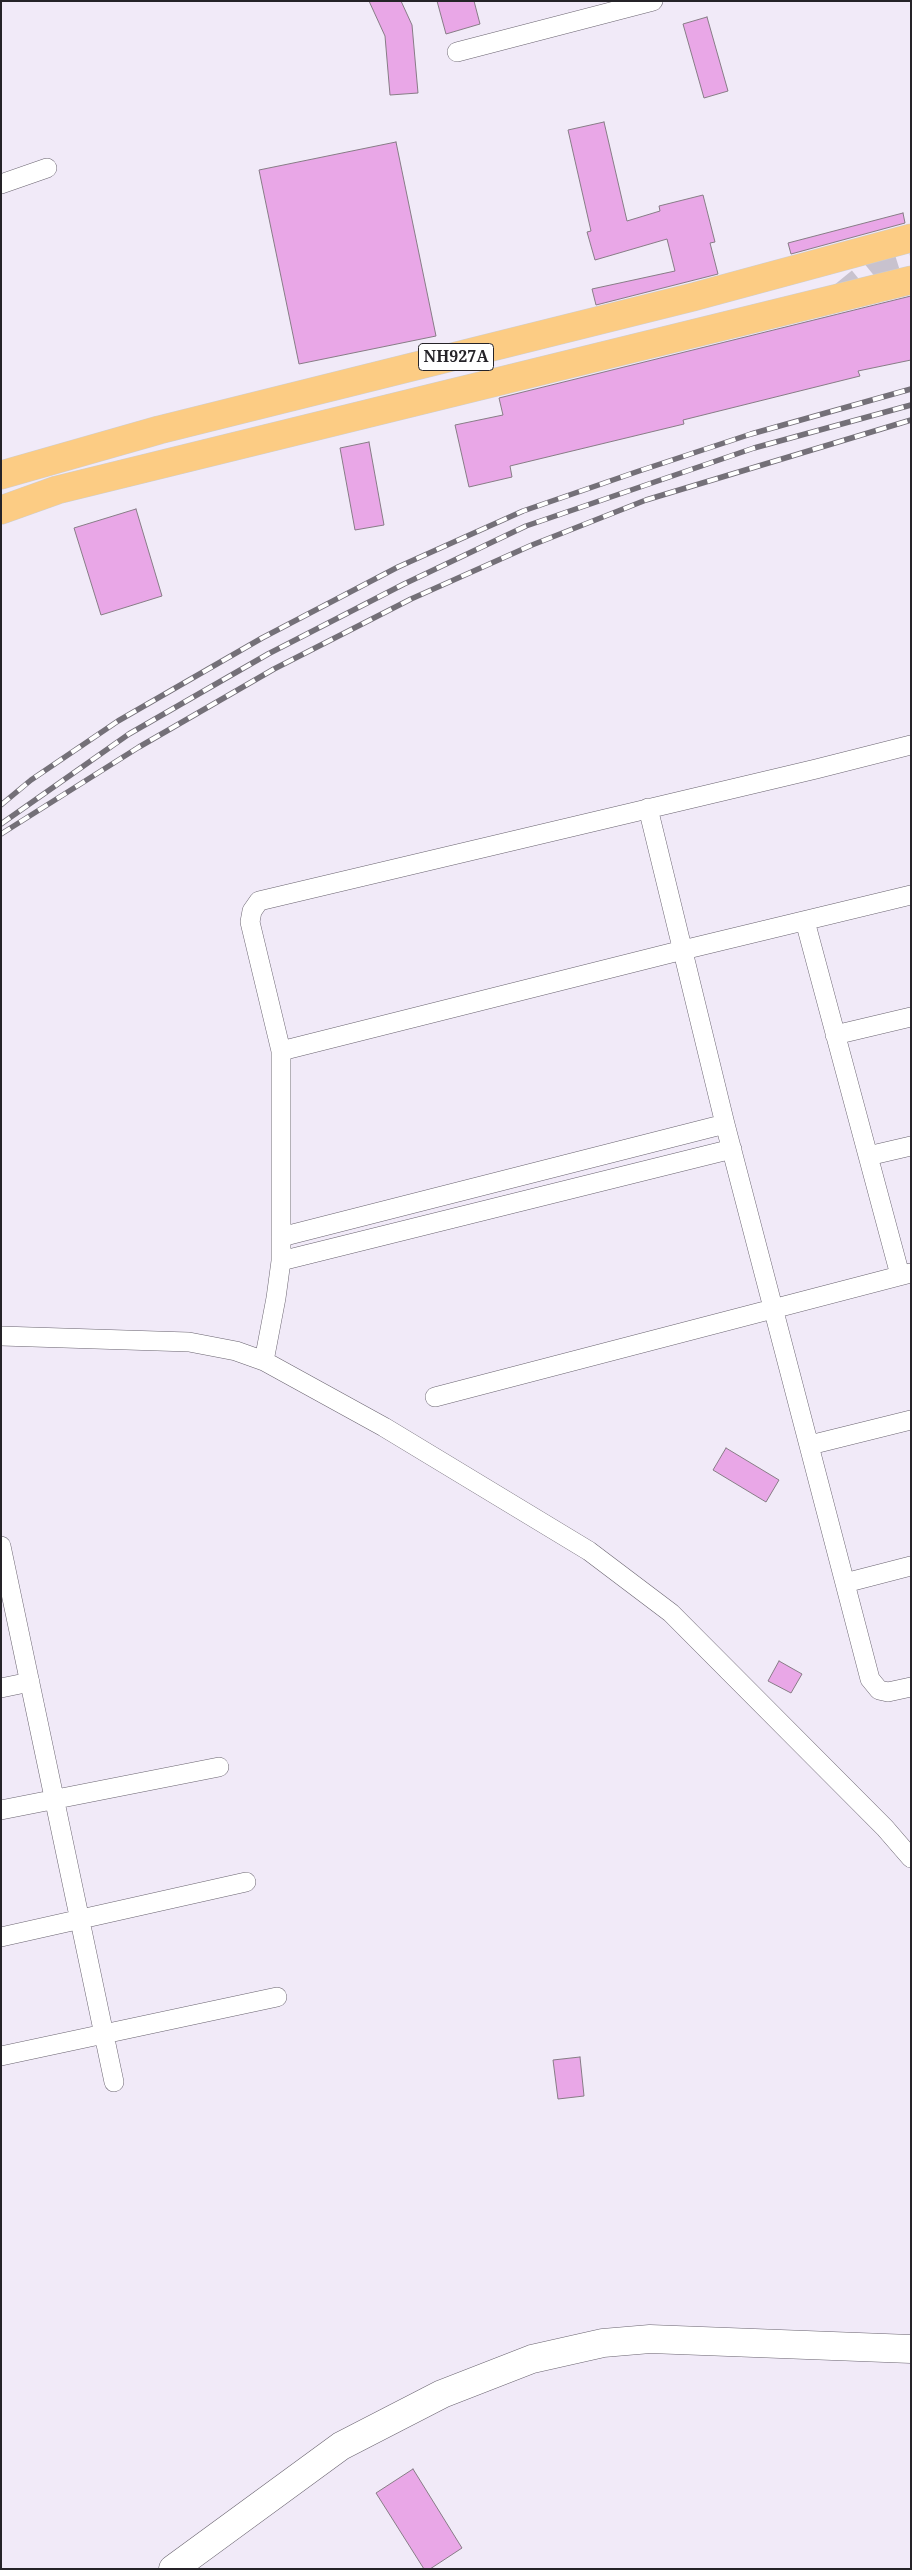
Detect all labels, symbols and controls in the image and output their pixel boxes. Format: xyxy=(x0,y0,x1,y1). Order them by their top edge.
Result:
road number: NH927A xyxy=(418,344,494,371)

